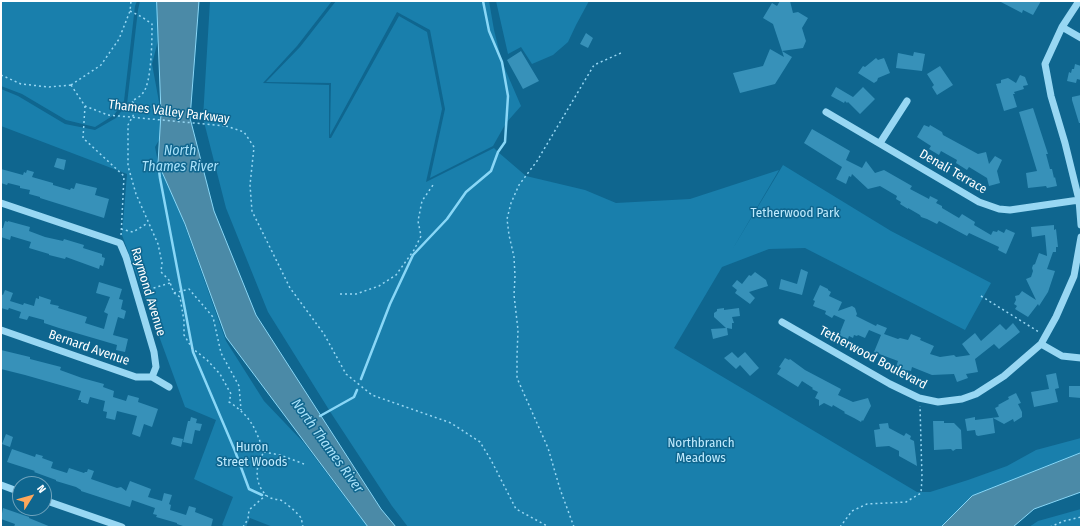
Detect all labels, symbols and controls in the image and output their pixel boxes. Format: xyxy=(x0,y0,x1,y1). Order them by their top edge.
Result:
street label: Thames Valley Parkway xyxy=(107,97,231,127)
water label: North Thames River xyxy=(142,143,218,176)
street label: Denali Terrace xyxy=(916,146,990,198)
park label: Tetherwood Park xyxy=(750,205,840,221)
street label: Raymond Avenue xyxy=(127,246,169,338)
street label: Tetherwood Boulevard xyxy=(817,323,929,393)
street label: Bernard Avenue xyxy=(46,327,132,369)
water label: North Thames River xyxy=(287,396,367,496)
park label: Northbranch Meadows xyxy=(667,435,735,466)
park label: Huron Street Woods xyxy=(217,439,287,470)
north arrow xyxy=(12,476,52,516)
text: N xyxy=(34,483,48,496)

